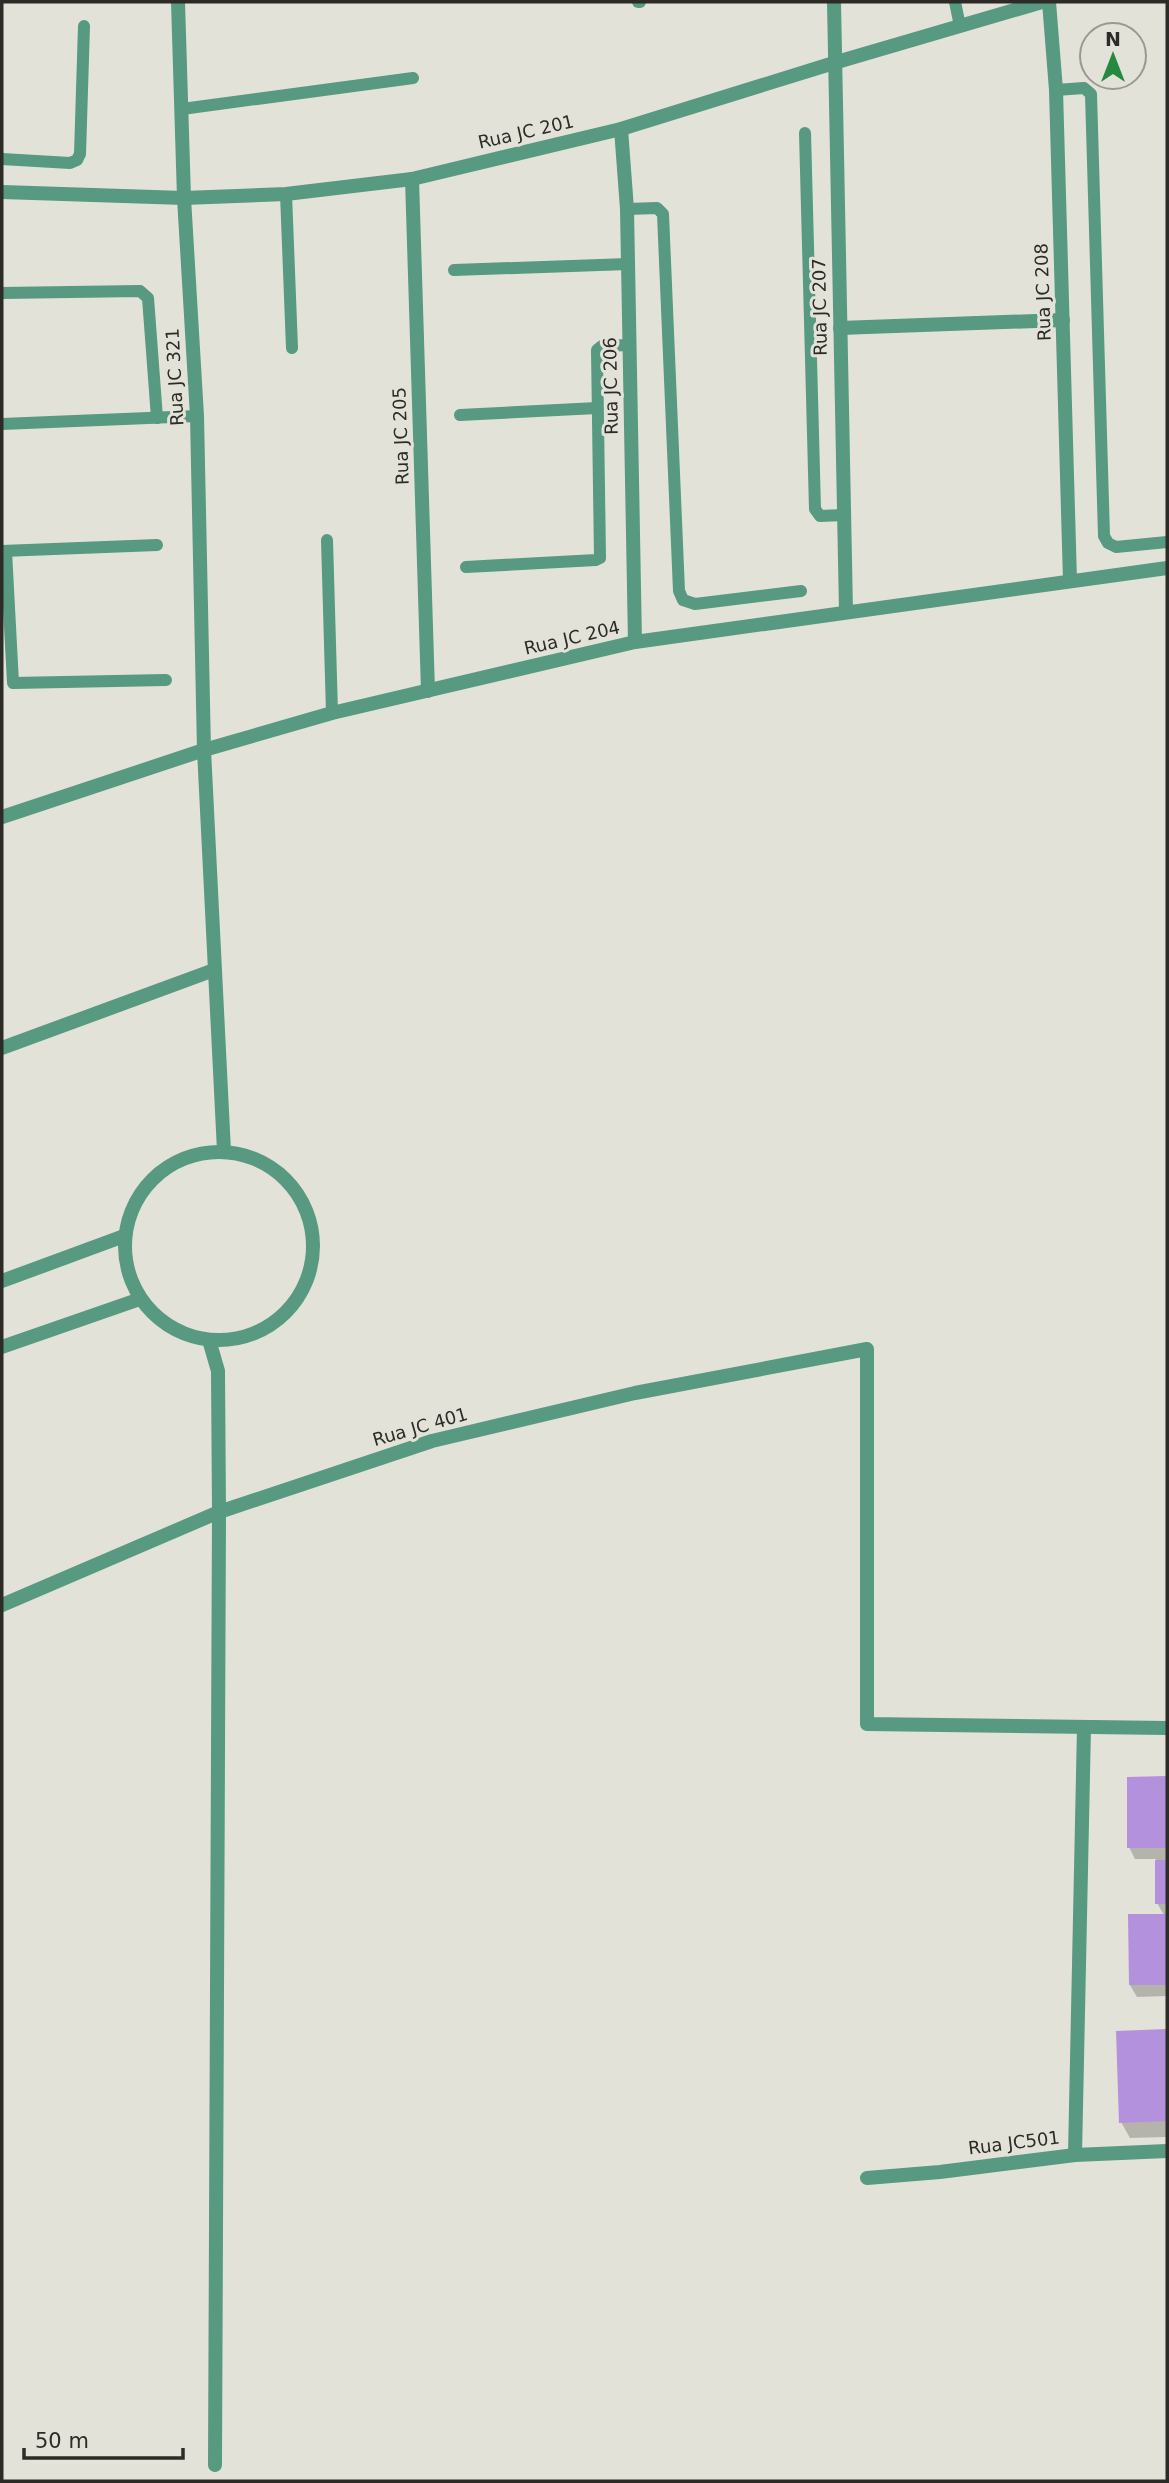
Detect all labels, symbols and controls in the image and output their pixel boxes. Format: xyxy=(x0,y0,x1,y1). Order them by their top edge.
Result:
north arrow xyxy=(1078,21,1148,91)
text: N xyxy=(1105,28,1121,50)
street label: Rua JC 201 xyxy=(476,110,576,153)
street label: Rua JC 208 xyxy=(1030,243,1055,341)
street label: Rua JC 207 xyxy=(808,258,831,356)
street label: Rua JC 321 xyxy=(161,328,188,426)
street label: Rua JC 206 xyxy=(599,337,622,435)
street label: Rua JC 205 xyxy=(388,387,413,485)
street label: Rua JC 204 xyxy=(522,616,622,659)
street label: Rua JC 401 xyxy=(370,1403,470,1450)
street label: Rua JC501 xyxy=(967,2126,1061,2159)
scale bar xyxy=(24,2416,184,2460)
text: 50 m xyxy=(35,2429,89,2453)

